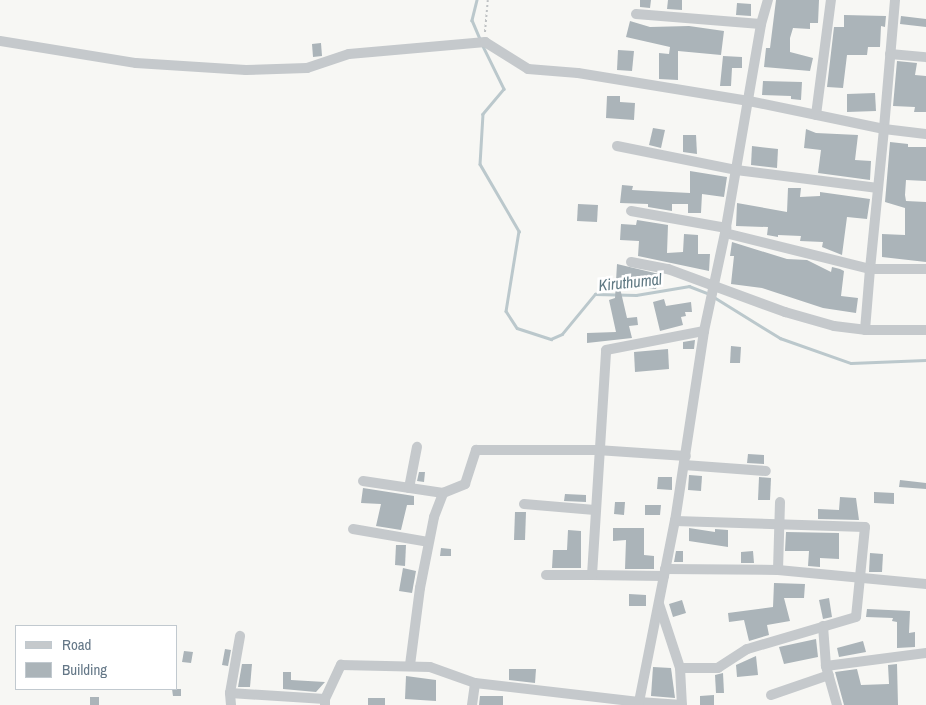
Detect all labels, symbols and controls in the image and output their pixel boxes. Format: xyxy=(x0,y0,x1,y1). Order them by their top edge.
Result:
water label: Kiruthumal xyxy=(597,269,663,295)
legend xyxy=(15,625,178,690)
text: Road xyxy=(62,634,91,655)
text: Building xyxy=(62,659,107,680)

